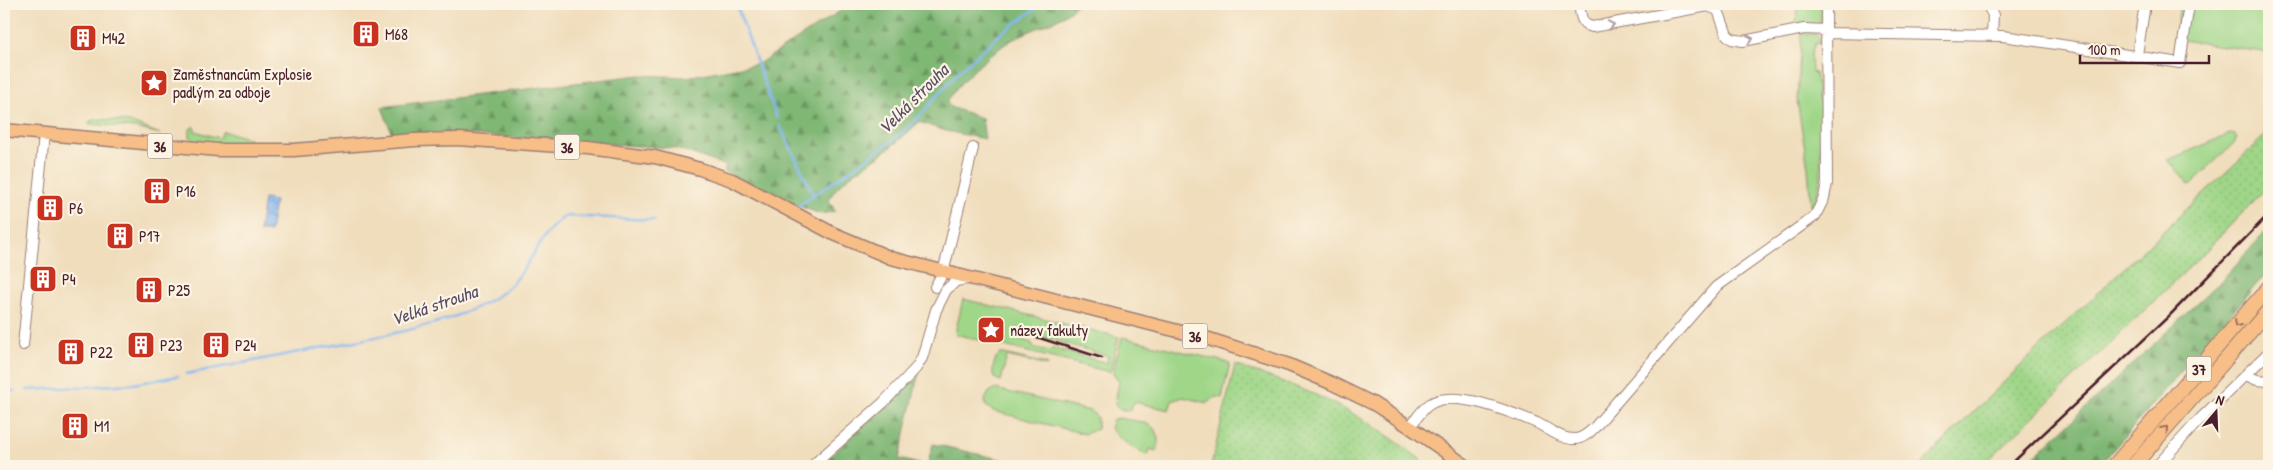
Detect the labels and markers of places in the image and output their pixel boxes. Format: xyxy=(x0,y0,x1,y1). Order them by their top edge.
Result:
building icon: M68 xyxy=(351,19,381,49)
building icon: M42 xyxy=(68,23,98,53)
place label: M68 xyxy=(385,23,408,45)
place label: M42 xyxy=(102,27,126,49)
place label: Zaměstnancům Explosie padlým za odboje xyxy=(173,63,313,103)
place icon: Zaměstnancům Explosie padlým za odboje xyxy=(139,68,169,98)
building icon: P16 xyxy=(142,176,172,206)
place label: P16 xyxy=(176,180,196,202)
building icon: P6 xyxy=(35,193,65,223)
place label: P6 xyxy=(69,197,83,219)
building icon: P17 xyxy=(105,221,135,251)
place label: P17 xyxy=(139,225,161,247)
building icon: P4 xyxy=(28,264,58,294)
place label: P4 xyxy=(62,268,76,290)
building icon: P25 xyxy=(134,275,164,305)
place label: P25 xyxy=(168,279,190,301)
place icon: název fakulty xyxy=(976,315,1006,345)
place label: název fakulty xyxy=(1010,319,1089,341)
building icon: P23 xyxy=(126,330,156,360)
building icon: P24 xyxy=(201,330,231,360)
place label: P23 xyxy=(160,334,182,356)
place label: P24 xyxy=(235,334,256,356)
building icon: P22 xyxy=(56,337,86,367)
place label: P22 xyxy=(90,341,113,363)
building icon: M1 xyxy=(60,411,90,441)
place label: M1 xyxy=(94,415,110,437)

